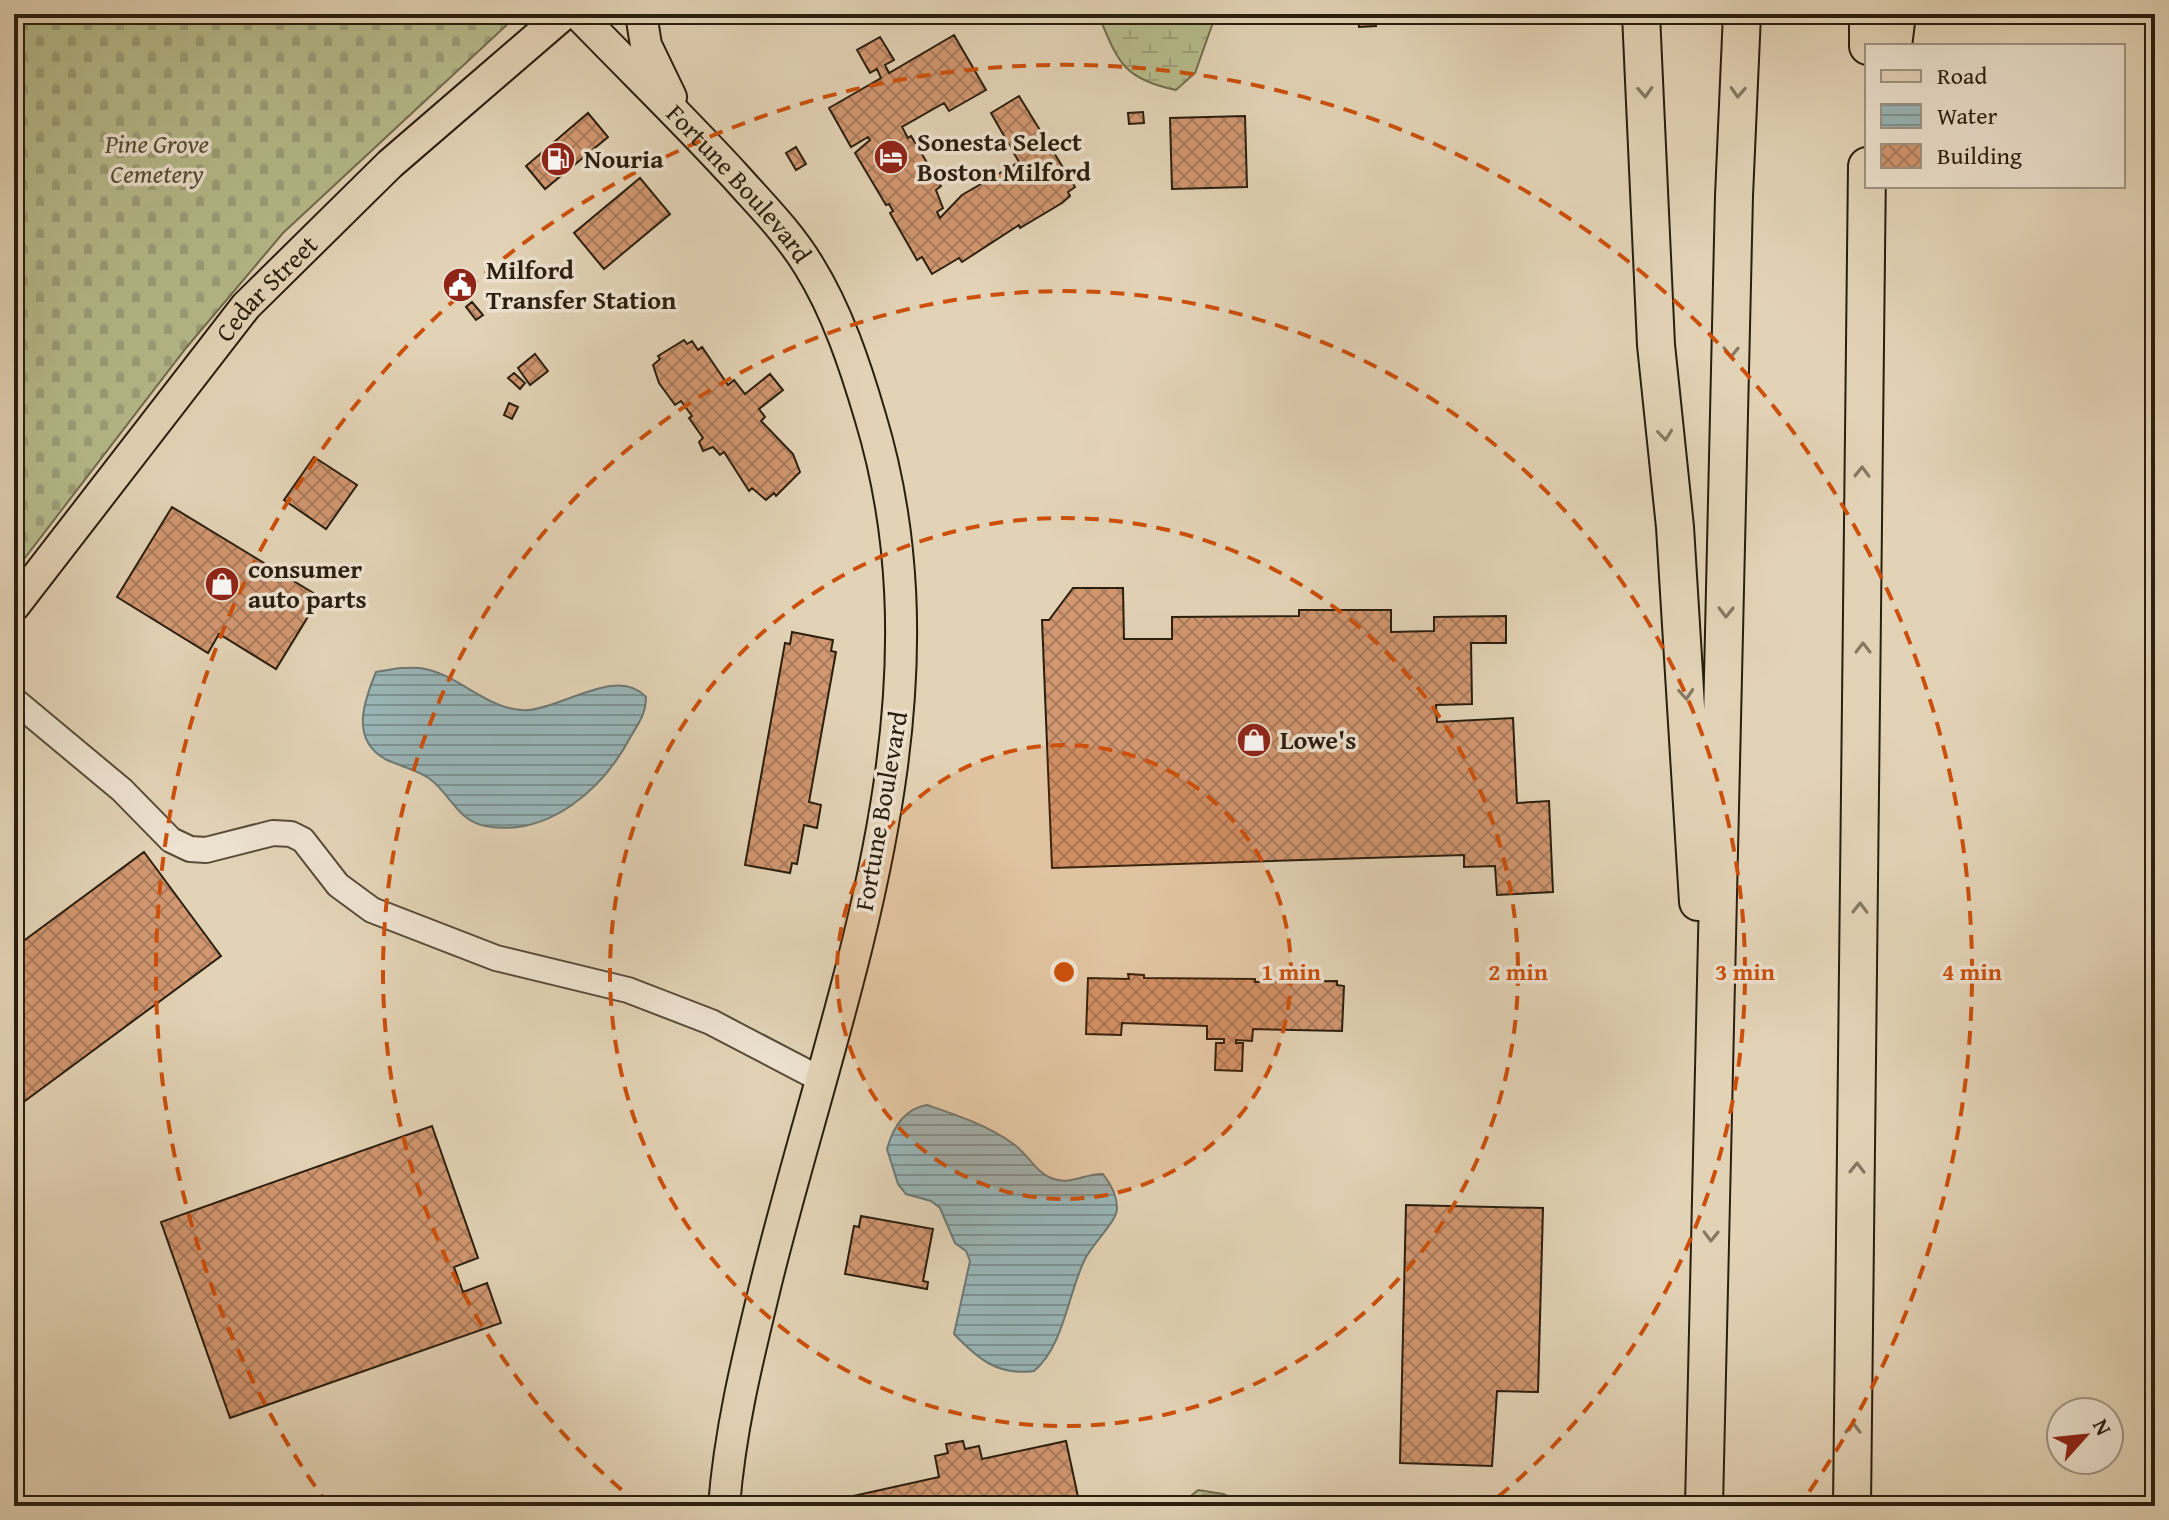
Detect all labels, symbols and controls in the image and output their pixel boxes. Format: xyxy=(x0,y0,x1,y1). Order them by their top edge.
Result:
legend xyxy=(1865,44,2125,188)
text: Road xyxy=(1937,58,1987,93)
one-way arrow xyxy=(1636,86,1653,99)
one-way arrow xyxy=(1730,86,1747,99)
street label: Fortune Boulevard xyxy=(658,95,822,271)
text: Water xyxy=(1937,98,1998,133)
place label: Sonesta Select Boston Milford xyxy=(917,122,1091,191)
park label: Pine Grove Cemetery xyxy=(104,124,209,193)
hotel icon: Sonesta Select Boston Milford xyxy=(872,138,910,176)
text: Building xyxy=(1937,138,2022,173)
place label: Nouria xyxy=(584,139,664,178)
fuel station icon: Nouria xyxy=(539,140,577,178)
street label: Cedar Street xyxy=(205,226,326,350)
place label: Milford Transfer Station xyxy=(486,250,677,319)
public building icon: Milford Transfer Station xyxy=(441,266,479,304)
one-way arrow xyxy=(1722,346,1740,359)
one-way arrow xyxy=(1657,429,1674,442)
one-way arrow xyxy=(1854,465,1871,478)
place label: consumer auto parts xyxy=(248,549,367,618)
shop icon: consumer auto parts xyxy=(203,565,241,603)
one-way arrow xyxy=(1718,606,1735,619)
one-way arrow xyxy=(1854,641,1872,654)
one-way arrow xyxy=(1677,688,1694,701)
street label: Fortune Boulevard xyxy=(844,708,917,914)
place label: Lowe's xyxy=(1280,720,1356,759)
shop icon: Lowe's xyxy=(1235,721,1273,759)
one-way arrow xyxy=(1852,901,1869,914)
text: 1 min xyxy=(1261,954,1321,989)
text: 2 min xyxy=(1488,954,1548,989)
text: 3 min xyxy=(1715,954,1775,989)
text: 4 min xyxy=(1942,954,2002,989)
centre of rings xyxy=(1050,958,1078,986)
one-way arrow xyxy=(1848,1161,1866,1174)
one-way arrow xyxy=(1702,1230,1720,1243)
north arrow xyxy=(2045,1396,2125,1476)
text: N xyxy=(2085,1413,2121,1441)
one-way arrow xyxy=(1844,1421,1862,1434)

